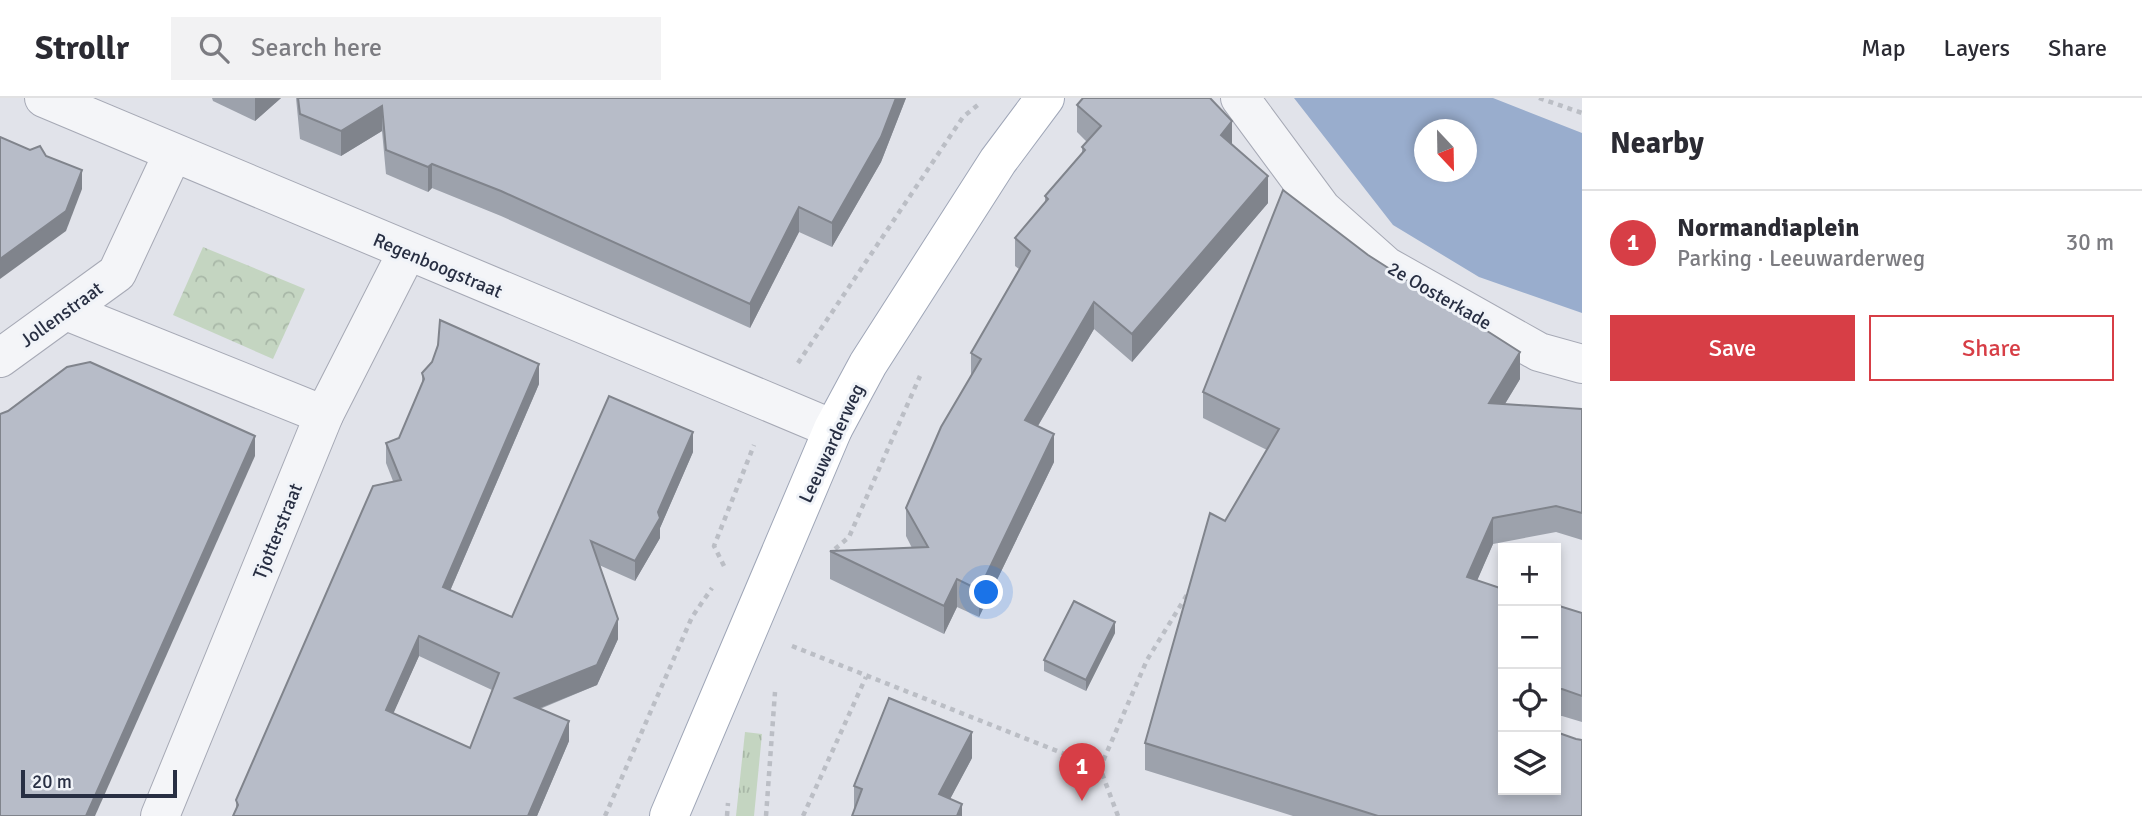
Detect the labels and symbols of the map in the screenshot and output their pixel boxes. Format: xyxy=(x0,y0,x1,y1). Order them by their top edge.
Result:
north arrow xyxy=(1414,119,1477,182)
street label: Regenboogstraat xyxy=(369,228,506,304)
street label: 2e Oosterkade xyxy=(1383,256,1496,335)
street label: Jollenstraat xyxy=(15,277,108,353)
street label: Leeuwarderweg xyxy=(794,380,870,507)
street label: Tjotterstraat xyxy=(248,480,308,583)
your location xyxy=(969,575,1003,609)
pin: 1 xyxy=(1059,743,1105,801)
scale bar xyxy=(21,767,177,799)

